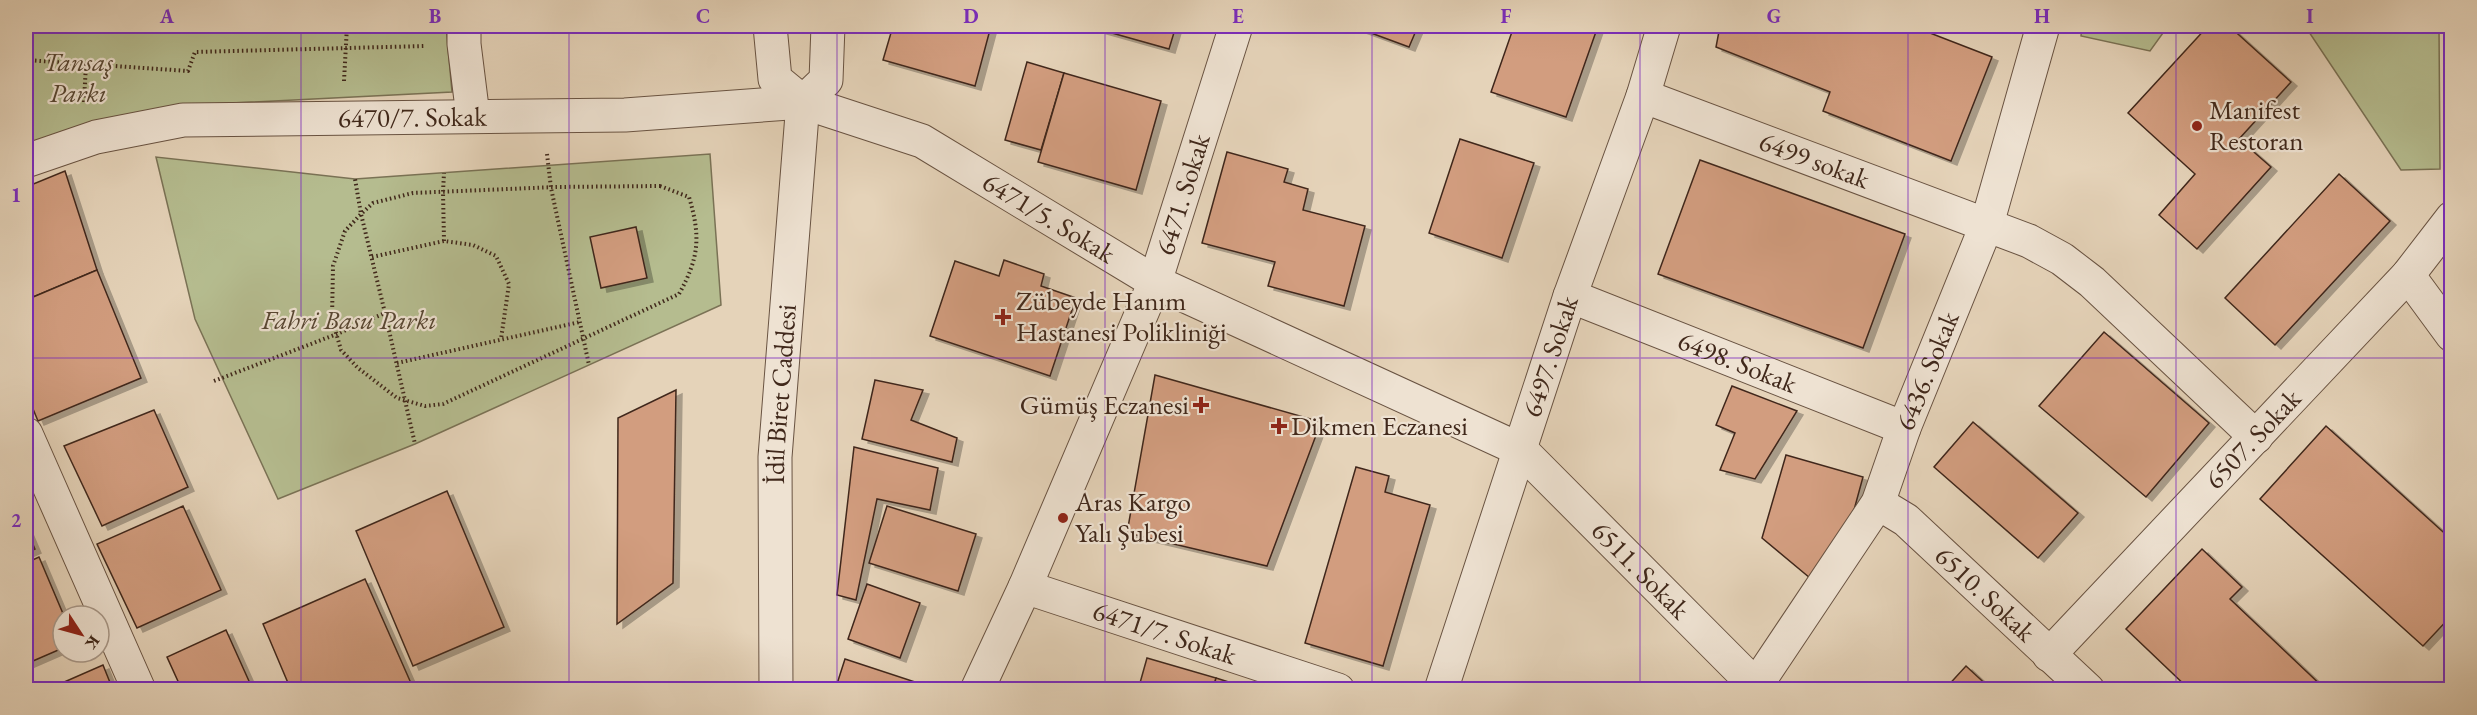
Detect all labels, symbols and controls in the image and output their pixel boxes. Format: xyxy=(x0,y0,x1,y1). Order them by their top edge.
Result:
text: A xyxy=(159,3,175,29)
text: B xyxy=(429,3,441,29)
text: C xyxy=(696,3,710,29)
text: D xyxy=(963,3,979,29)
text: E xyxy=(1232,3,1244,29)
text: F xyxy=(1501,3,1512,29)
text: G xyxy=(1767,3,1781,29)
text: H xyxy=(2034,3,2050,29)
text: I xyxy=(2306,3,2314,29)
park label: Tansaş Parkı xyxy=(43,44,113,110)
place label: Manifest Restoran xyxy=(2209,92,2303,158)
street label: 6470/7. Sokak xyxy=(338,99,487,135)
marker: Manifest Restoran xyxy=(2190,119,2204,133)
street label: 6499 sokak xyxy=(1754,123,1875,197)
street label: 6471. Sokak xyxy=(1147,129,1218,259)
street label: 6471/5. Sokak xyxy=(976,164,1122,271)
text: 1 xyxy=(11,182,21,208)
place label: Zübeyde Hanım Hastanesi Polikliniği xyxy=(1016,283,1227,349)
street label: 6497. Sokak xyxy=(1514,291,1586,421)
park label: Fahri Basu Parkı xyxy=(261,302,436,337)
street label: İdil Biret Caddesi xyxy=(757,302,804,484)
street label: 6436. Sokak xyxy=(1887,306,1967,435)
marker: Zübeyde Hanım Hastanesi Polikliniği xyxy=(994,308,1012,326)
street label: 6498. Sokak xyxy=(1673,322,1803,401)
street label: 6507. Sokak xyxy=(2197,381,2309,496)
place label: Gümüş Eczanesi xyxy=(1020,387,1189,422)
marker: Gümüş Eczanesi xyxy=(1194,398,1208,412)
place label: Dikmen Eczanesi xyxy=(1291,408,1468,443)
marker: Dikmen Eczanesi xyxy=(1272,419,1286,433)
place label: Aras Kargo Yalı Şubesi xyxy=(1074,484,1191,550)
text: 2 xyxy=(11,507,22,533)
marker: Aras Kargo Yalı Şubesi xyxy=(1056,511,1070,525)
street label: 6511. Sokak xyxy=(1584,513,1698,626)
street label: 6510. Sokak xyxy=(1928,538,2043,649)
street label: 6471/7. Sokak xyxy=(1089,593,1241,672)
north arrow xyxy=(51,604,111,664)
text: K xyxy=(80,631,105,654)

